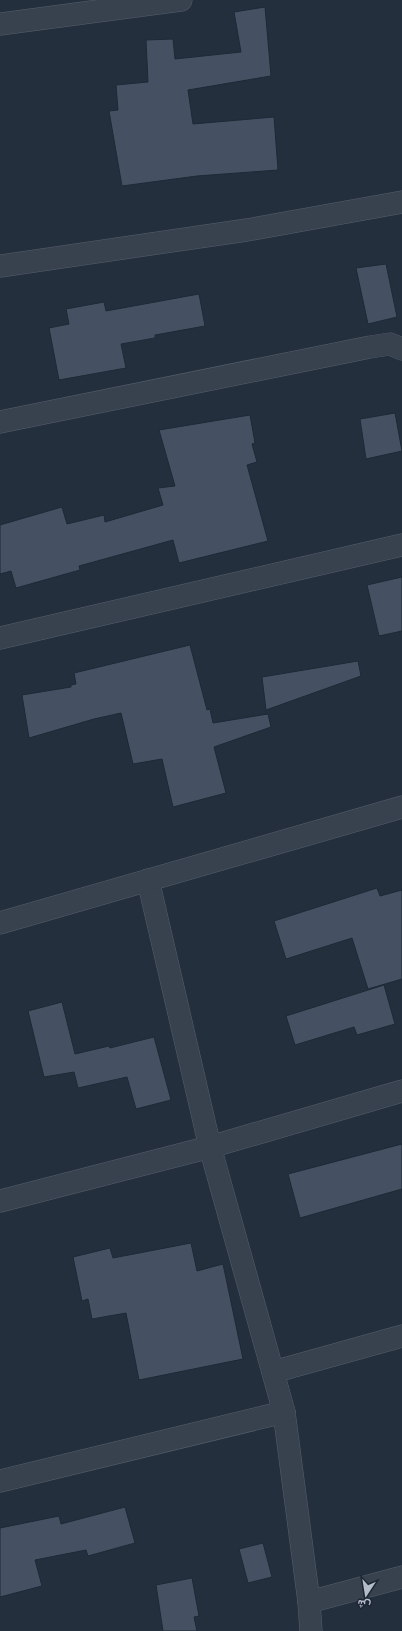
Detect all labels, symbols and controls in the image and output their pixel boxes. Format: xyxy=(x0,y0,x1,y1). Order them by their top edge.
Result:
north arrow xyxy=(346,1575,386,1615)
text: ش xyxy=(356,1596,372,1614)

